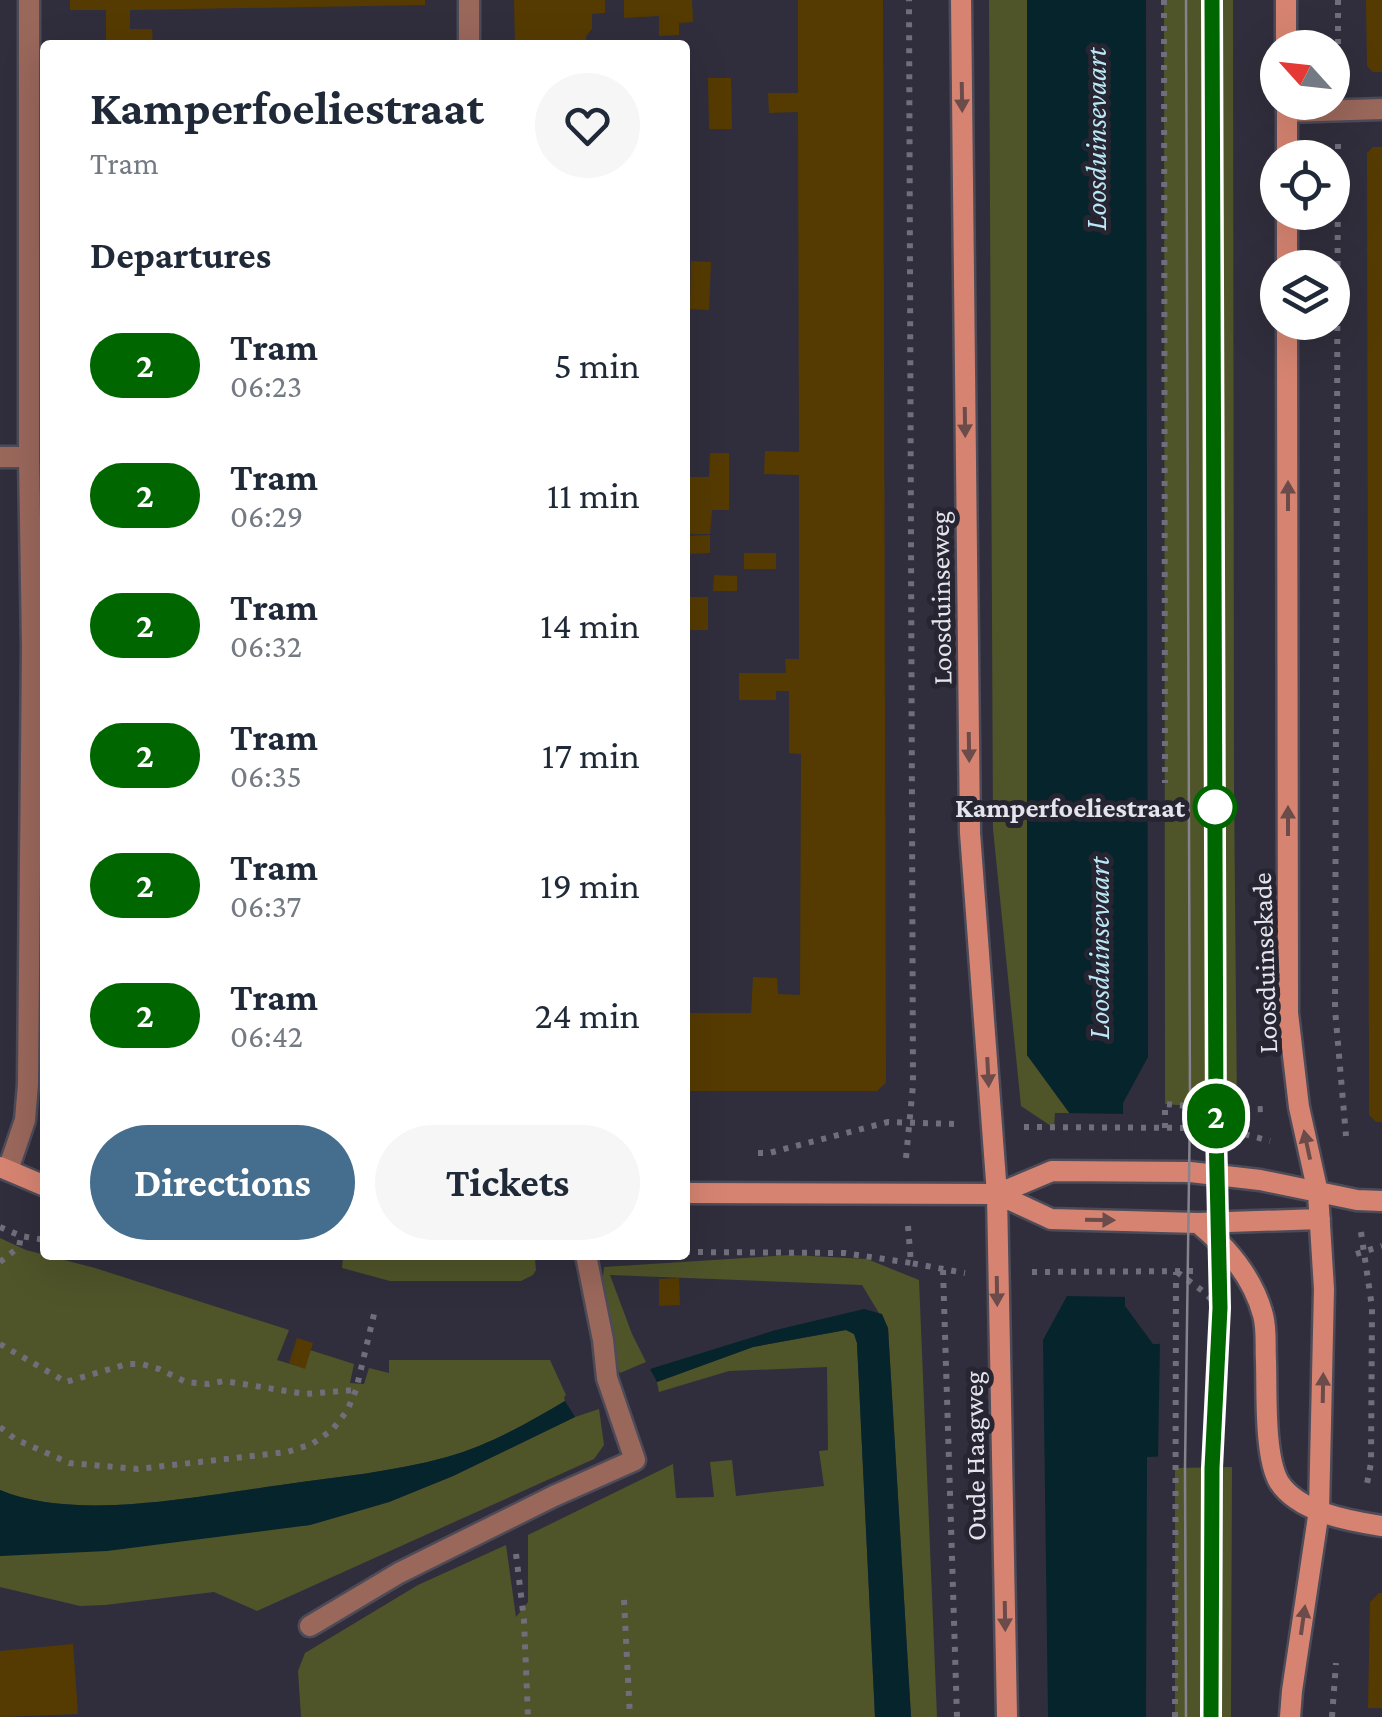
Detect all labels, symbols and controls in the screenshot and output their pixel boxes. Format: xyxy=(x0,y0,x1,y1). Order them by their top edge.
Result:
north arrow xyxy=(1260,30,1350,120)
map controls xyxy=(1260,30,1350,340)
water label: Loosduinsevaart xyxy=(1079,46,1112,230)
button: heart xyxy=(535,73,640,178)
text: Kamperfoeliestraat xyxy=(90,81,484,134)
one-way arrow xyxy=(954,82,970,114)
button: locate xyxy=(1260,140,1350,230)
text: Tram xyxy=(90,145,159,181)
text: Departures xyxy=(90,234,271,276)
button: layers xyxy=(1260,250,1350,340)
text: Tram xyxy=(230,326,318,368)
text: 5 min xyxy=(554,344,640,386)
text: 2 xyxy=(136,346,154,385)
text: 06:23 xyxy=(230,368,302,404)
one-way arrow xyxy=(957,407,973,439)
text: Tram xyxy=(230,456,318,498)
text: 11 min xyxy=(547,474,640,516)
text: 2 xyxy=(136,476,154,515)
one-way arrow xyxy=(1280,480,1296,512)
text: 06:29 xyxy=(230,498,303,534)
street label: Loosduinseweg xyxy=(923,510,958,685)
text: Tram xyxy=(230,586,318,628)
text: 14 min xyxy=(540,604,640,646)
text: 2 xyxy=(136,606,154,645)
text: 06:32 xyxy=(230,628,302,664)
text: Tram xyxy=(230,716,318,758)
one-way arrow xyxy=(961,732,977,764)
text: 17 min xyxy=(542,734,640,776)
text: 2 xyxy=(136,736,154,775)
text: 06:35 xyxy=(230,758,302,794)
marker: Kamperfoeliestraat xyxy=(1194,786,1236,828)
place label: Kamperfoeliestraat xyxy=(955,792,1186,823)
one-way arrow xyxy=(1280,805,1296,837)
text: Tram xyxy=(230,846,318,888)
water label: Loosduinsevaart xyxy=(1082,855,1115,1039)
text: 19 min xyxy=(540,864,640,906)
text: 2 xyxy=(136,866,154,905)
street label: Loosduinsekade xyxy=(1246,872,1283,1054)
text: 06:37 xyxy=(230,888,301,924)
text: Tram xyxy=(230,976,318,1018)
text: 24 min xyxy=(534,994,640,1036)
text: 2 xyxy=(136,996,154,1035)
text: 06:42 xyxy=(230,1018,303,1054)
one-way arrow xyxy=(980,1056,996,1088)
line badge: 2 xyxy=(1184,1084,1248,1148)
text: 2 xyxy=(1207,1097,1225,1136)
button: Directions xyxy=(90,1125,355,1240)
button: Tickets xyxy=(375,1125,640,1240)
one-way arrow xyxy=(1298,1129,1314,1160)
one-way arrow xyxy=(1084,1212,1116,1228)
one-way arrow xyxy=(990,1276,1006,1308)
street label: Oude Haagweg xyxy=(958,1370,991,1541)
one-way arrow xyxy=(1315,1371,1331,1403)
one-way arrow xyxy=(998,1601,1014,1633)
one-way arrow xyxy=(1295,1604,1311,1636)

